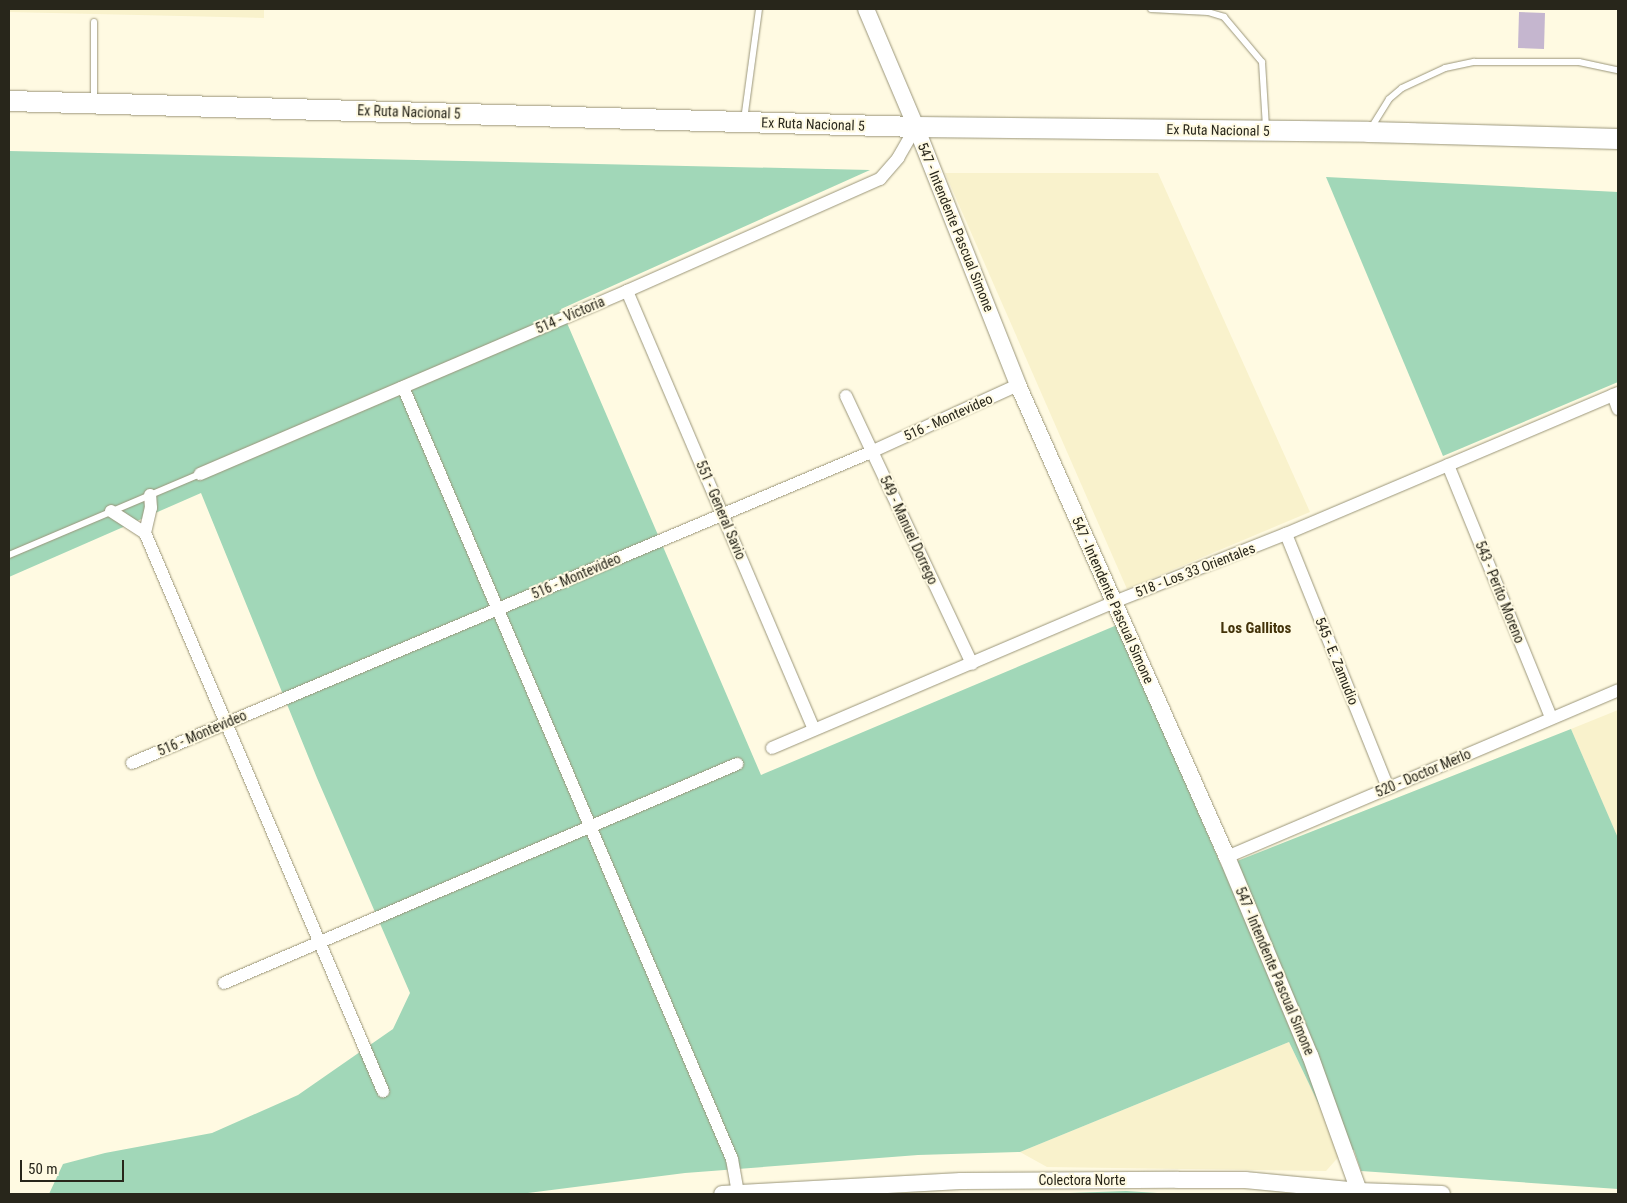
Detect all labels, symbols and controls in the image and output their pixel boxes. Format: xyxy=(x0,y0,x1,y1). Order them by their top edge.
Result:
street label: Ex Ruta Nacional 5 xyxy=(357,102,461,122)
street label: Ex Ruta Nacional 5 xyxy=(761,114,865,134)
street label: Ex Ruta Nacional 5 xyxy=(1166,121,1270,139)
street label: 547 - Intendente Pascual Simone xyxy=(914,140,998,314)
street label: 514 - Victoria xyxy=(533,293,607,337)
street label: 516 - Montevideo xyxy=(901,390,995,444)
street label: 551 - General Savio xyxy=(693,458,749,562)
street label: 549 - Manuel Dorrego xyxy=(876,473,942,587)
street label: 547 - Intendente Pascual Simone xyxy=(1068,514,1158,686)
street label: 543 - Perito Moreno xyxy=(1472,538,1528,646)
street label: 518 - Los 33 Orientales xyxy=(1133,539,1257,601)
street label: 516 - Montevideo xyxy=(529,550,623,602)
street label: 545 - E. Zamudio xyxy=(1312,615,1362,707)
district label: Los Gallitos xyxy=(1221,620,1291,638)
street label: 516 - Montevideo xyxy=(155,707,249,759)
street label: 520 - Doctor Merlo xyxy=(1373,745,1473,801)
street label: 547 - Intendente Pascual Simone xyxy=(1232,884,1318,1058)
scale bar xyxy=(22,1150,126,1182)
text: 50 m xyxy=(28,1160,58,1178)
street label: Colectora Norte xyxy=(1038,1172,1126,1188)

